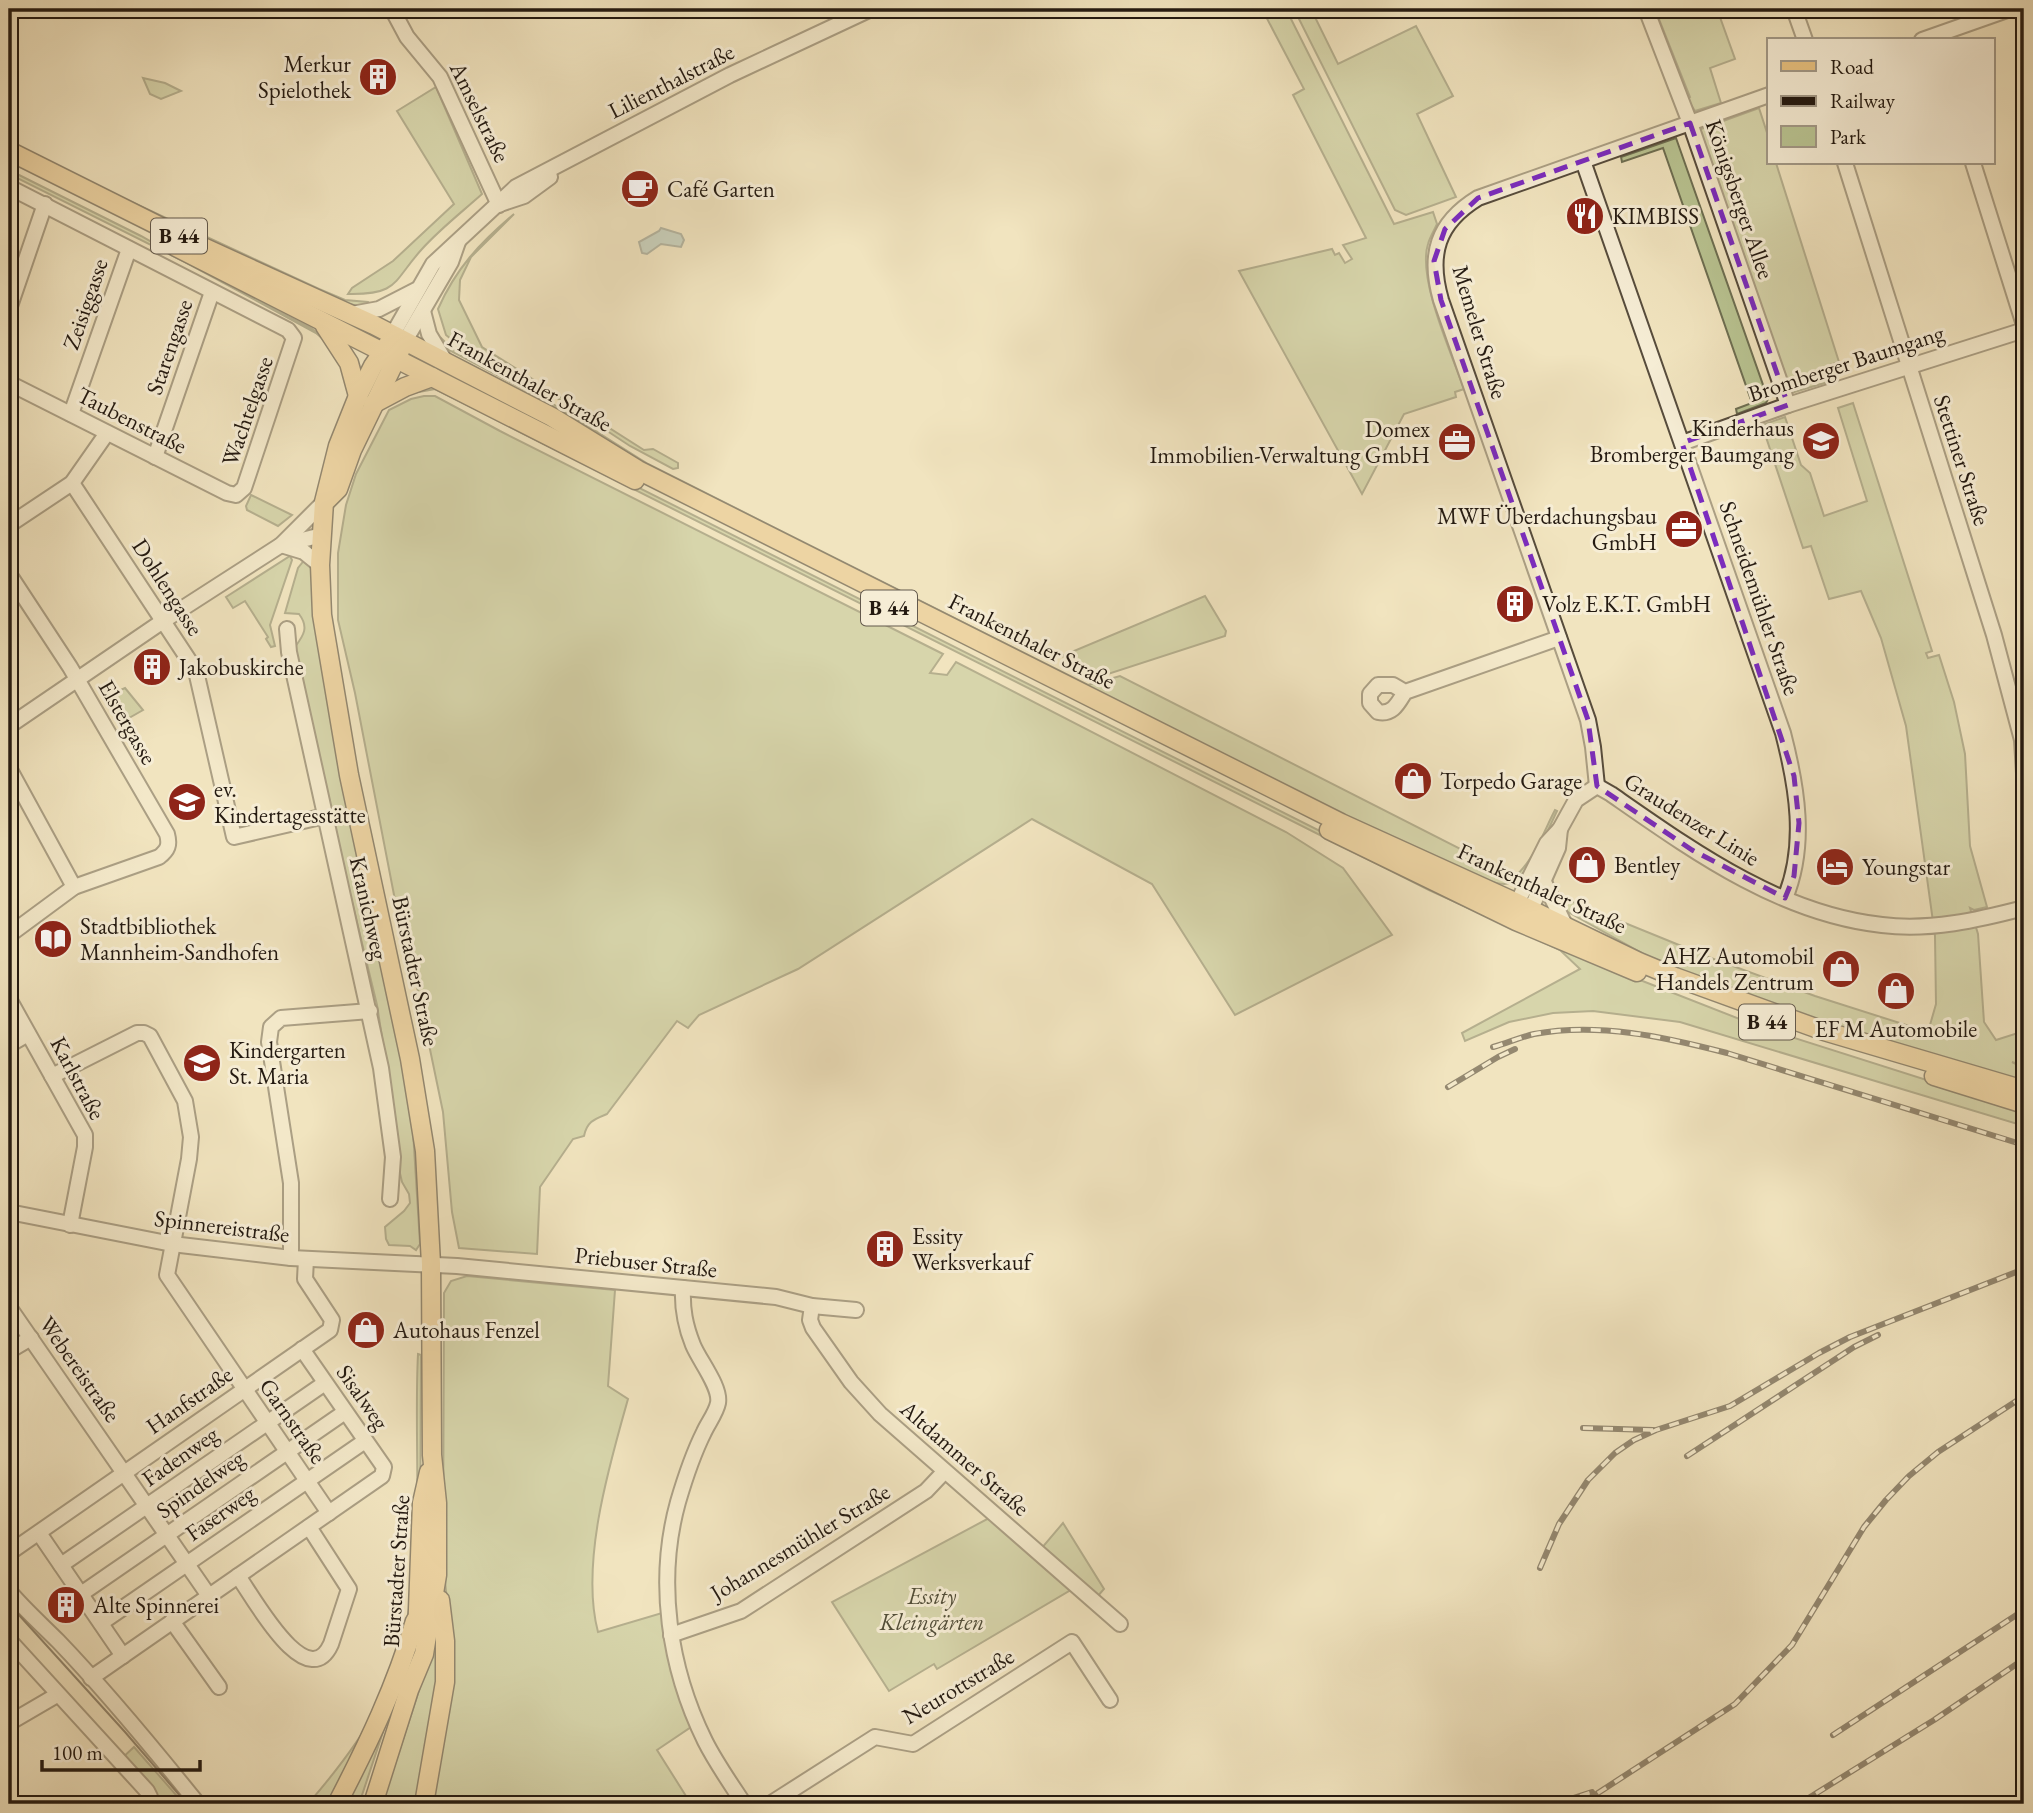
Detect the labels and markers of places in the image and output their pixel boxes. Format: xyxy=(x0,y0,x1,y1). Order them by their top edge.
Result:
place label: Merkur Spielothek xyxy=(258,49,352,105)
building icon: Merkur Spielothek xyxy=(357,56,399,98)
cafe icon: Café Garten xyxy=(619,168,661,210)
place label: Café Garten xyxy=(667,174,775,204)
restaurant icon: KIMBISS xyxy=(1564,195,1606,237)
place label: KIMBISS xyxy=(1612,201,1699,231)
place label: Kinderhaus Bromberger Baumgang xyxy=(1590,413,1795,469)
place label: Domex Immobilien-Verwaltung GmbH xyxy=(1149,414,1430,470)
school or university icon: Kinderhaus Bromberger Baumgang xyxy=(1800,420,1842,462)
office icon: Domex Immobilien-Verwaltung GmbH xyxy=(1436,421,1478,463)
place label: MWF Überdachungsbau GmbH xyxy=(1437,501,1657,557)
office icon: MWF Überdachungsbau GmbH xyxy=(1663,508,1705,550)
building icon: Volz E.K.T. GmbH xyxy=(1494,583,1536,625)
place label: Volz E.K.T. GmbH xyxy=(1542,589,1711,619)
building icon: Jakobuskirche xyxy=(131,646,173,688)
place label: Jakobuskirche xyxy=(177,652,304,682)
shop icon: Torpedo Garage xyxy=(1392,760,1434,802)
place label: Torpedo Garage xyxy=(1440,766,1582,796)
place label: ev. Kindertagesstätte xyxy=(214,774,366,830)
school or university icon: ev. Kindertagesstätte xyxy=(166,781,208,823)
shop icon: Bentley xyxy=(1566,844,1608,886)
hotel icon: Youngstar xyxy=(1814,846,1856,888)
place label: Bentley xyxy=(1614,850,1681,880)
place label: Youngstar xyxy=(1862,852,1950,882)
place label: Stadtbibliothek Mannheim-Sandhofen xyxy=(80,911,279,967)
library icon: Stadtbibliothek Mannheim-Sandhofen xyxy=(32,918,74,960)
place label: AHZ Automobil Handels Zentrum xyxy=(1656,941,1814,997)
shop icon: AHZ Automobil Handels Zentrum xyxy=(1820,948,1862,990)
shop icon: EF M Automobile xyxy=(1875,970,1917,1012)
place label: EF M Automobile xyxy=(1815,1014,1977,1044)
place label: Kindergarten St. Maria xyxy=(229,1035,346,1091)
school or university icon: Kindergarten St. Maria xyxy=(181,1042,223,1084)
place label: Essity Werksverkauf xyxy=(912,1221,1034,1277)
building icon: Essity Werksverkauf xyxy=(864,1228,906,1270)
shop icon: Autohaus Fenzel xyxy=(345,1309,387,1351)
place label: Autohaus Fenzel xyxy=(392,1315,540,1345)
building icon: Alte Spinnerei xyxy=(45,1584,87,1626)
place label: Alte Spinnerei xyxy=(92,1590,219,1620)

